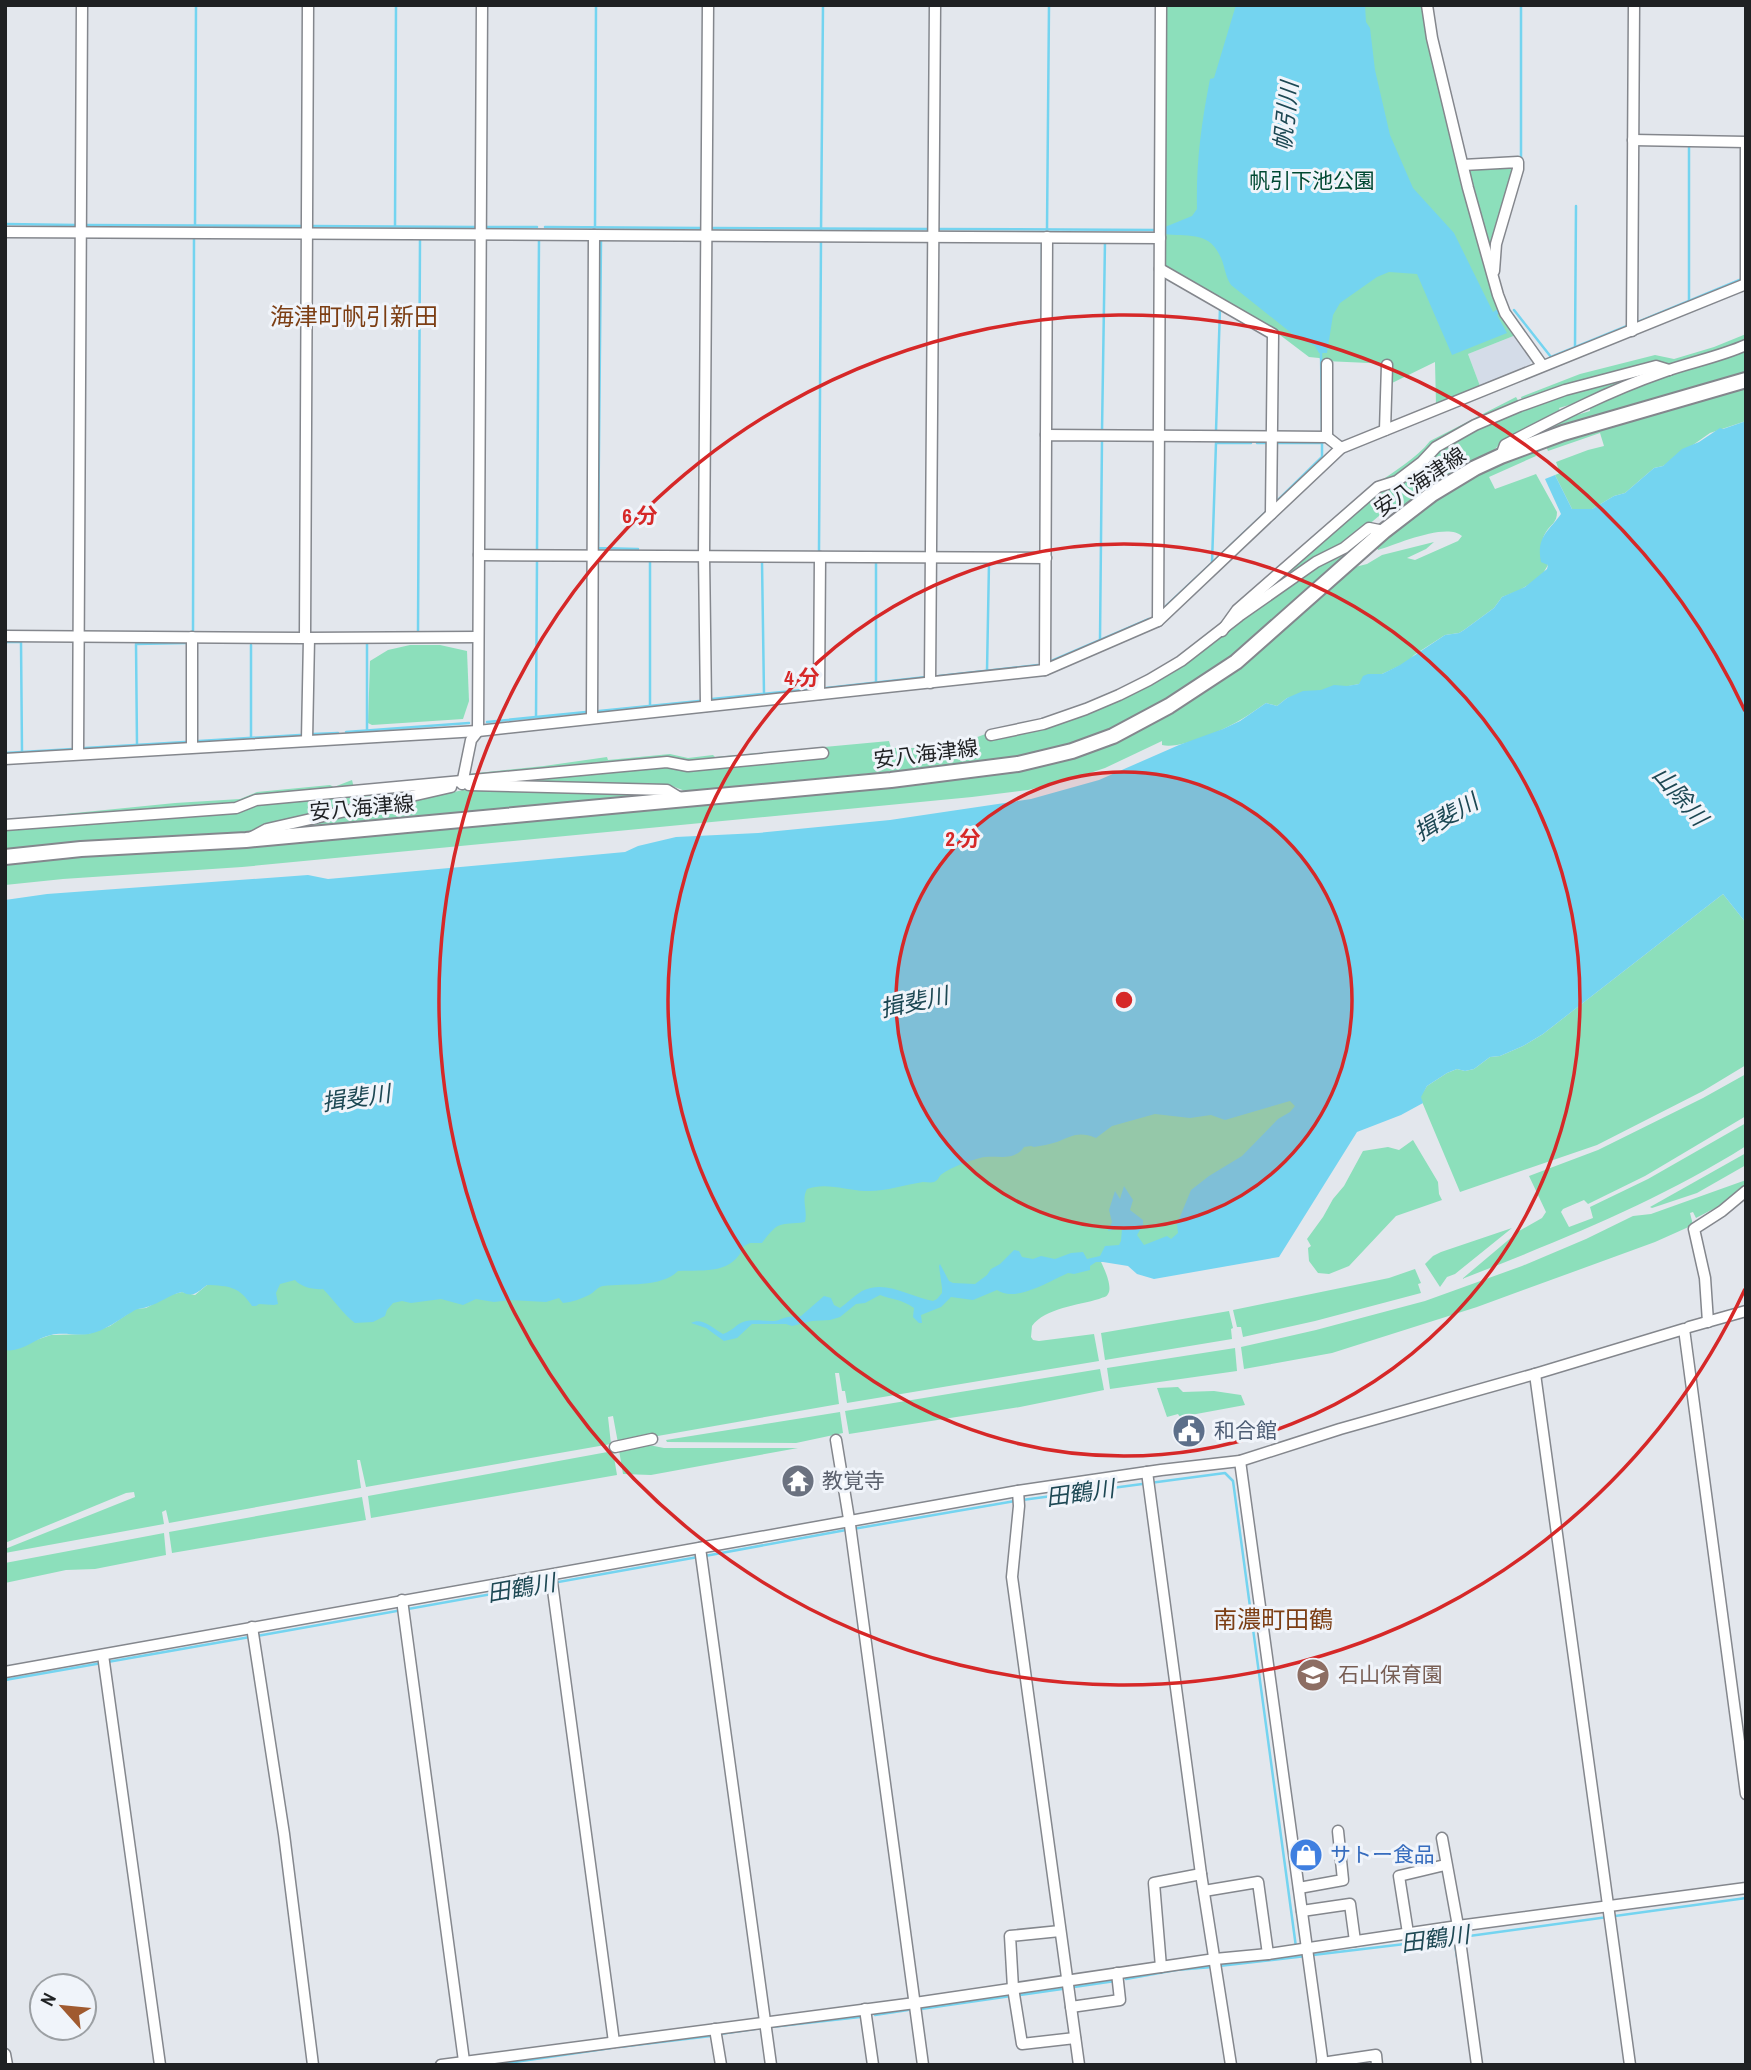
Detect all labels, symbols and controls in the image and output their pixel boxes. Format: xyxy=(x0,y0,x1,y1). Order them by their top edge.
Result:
water label: 帆引川 xyxy=(1266,77,1305,152)
park label: 帆引下池公園 xyxy=(1249,166,1375,195)
district label: 海津町帆引新田 xyxy=(270,300,438,332)
street label: 安八海津線 xyxy=(1368,440,1471,523)
text: 6 分 xyxy=(622,501,658,530)
text: 4 分 xyxy=(784,663,820,692)
street label: 安八海津線 xyxy=(872,733,980,774)
water label: 山除川 xyxy=(1646,759,1717,834)
water label: 揖斐川 xyxy=(1408,784,1486,847)
street label: 安八海津線 xyxy=(308,788,416,827)
text: 2 分 xyxy=(945,824,981,853)
water label: 揖斐川 xyxy=(877,979,954,1024)
centre of rings xyxy=(1112,988,1136,1012)
water label: 揖斐川 xyxy=(320,1077,395,1118)
public building icon: 和合館 xyxy=(1170,1412,1208,1450)
place label: 和合館 xyxy=(1214,1416,1277,1445)
temple icon: 教覚寺 xyxy=(779,1462,817,1500)
place label: 教覚寺 xyxy=(822,1466,885,1495)
water label: 田鶴川 xyxy=(1044,1472,1119,1513)
water label: 田鶴川 xyxy=(484,1566,561,1609)
district label: 南濃町田鶴 xyxy=(1213,1603,1333,1635)
school or university icon: 石山保育園 xyxy=(1294,1656,1332,1694)
place label: 石山保育園 xyxy=(1338,1660,1443,1689)
shop icon: サトー食品 xyxy=(1287,1836,1325,1874)
place label: サトー食品 xyxy=(1330,1840,1435,1869)
water label: 田鶴川 xyxy=(1399,1918,1474,1959)
north arrow xyxy=(28,1972,98,2042)
text: N xyxy=(34,1988,62,2010)

